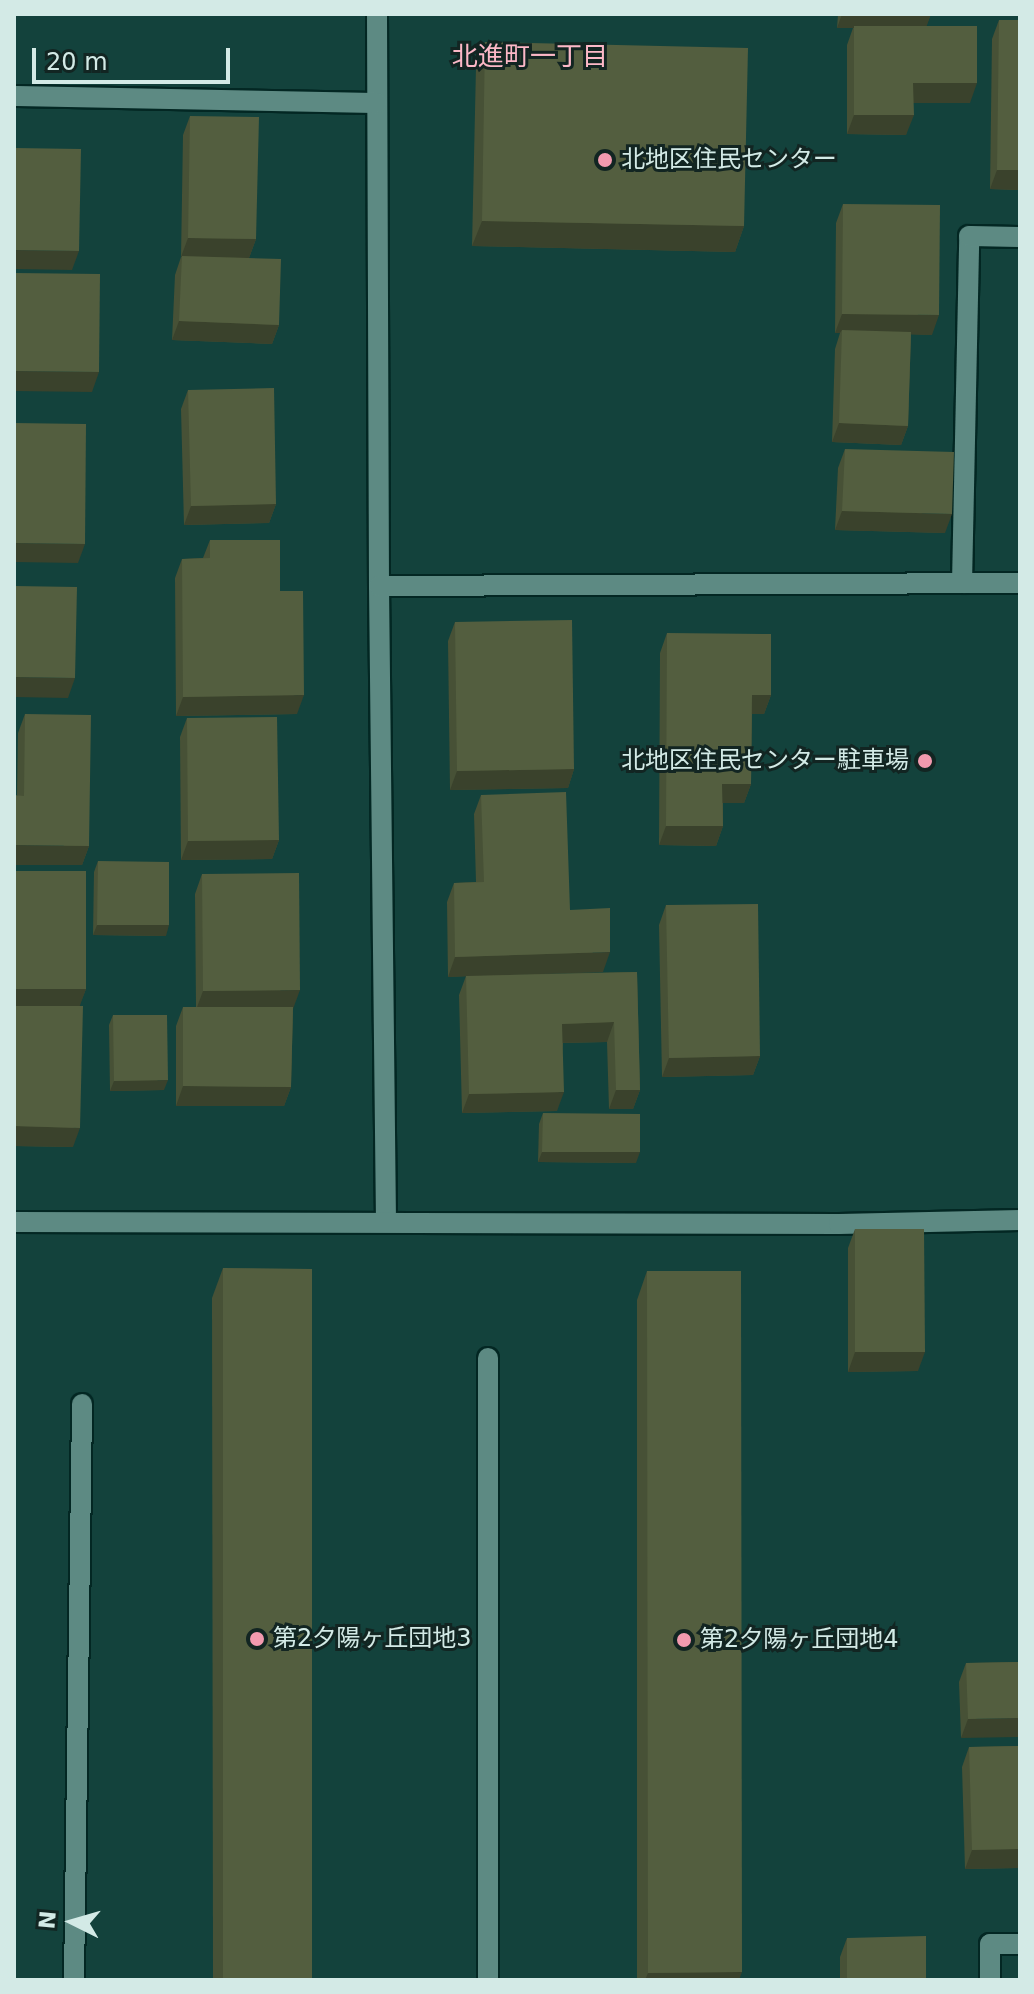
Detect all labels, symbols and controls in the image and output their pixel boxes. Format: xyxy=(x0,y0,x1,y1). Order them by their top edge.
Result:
scale bar xyxy=(36,32,234,82)
district label: 北進町一丁目 xyxy=(452,41,608,73)
text: 20 m xyxy=(46,48,108,76)
place label: 北地区住民センター xyxy=(621,146,837,174)
marker: 北地区住民センター xyxy=(596,151,614,169)
place label: 北地区住民センター駐車場 xyxy=(621,747,909,775)
marker: 北地区住民センター駐車場 xyxy=(916,752,934,770)
place label: 第2夕陽ヶ丘団地3 xyxy=(273,1625,472,1653)
place label: 第2夕陽ヶ丘団地4 xyxy=(700,1626,899,1654)
marker: 第2夕陽ヶ丘団地3 xyxy=(248,1630,266,1648)
marker: 第2夕陽ヶ丘団地4 xyxy=(675,1631,693,1649)
north arrow xyxy=(32,1882,112,1962)
text: N xyxy=(34,1910,61,1930)

